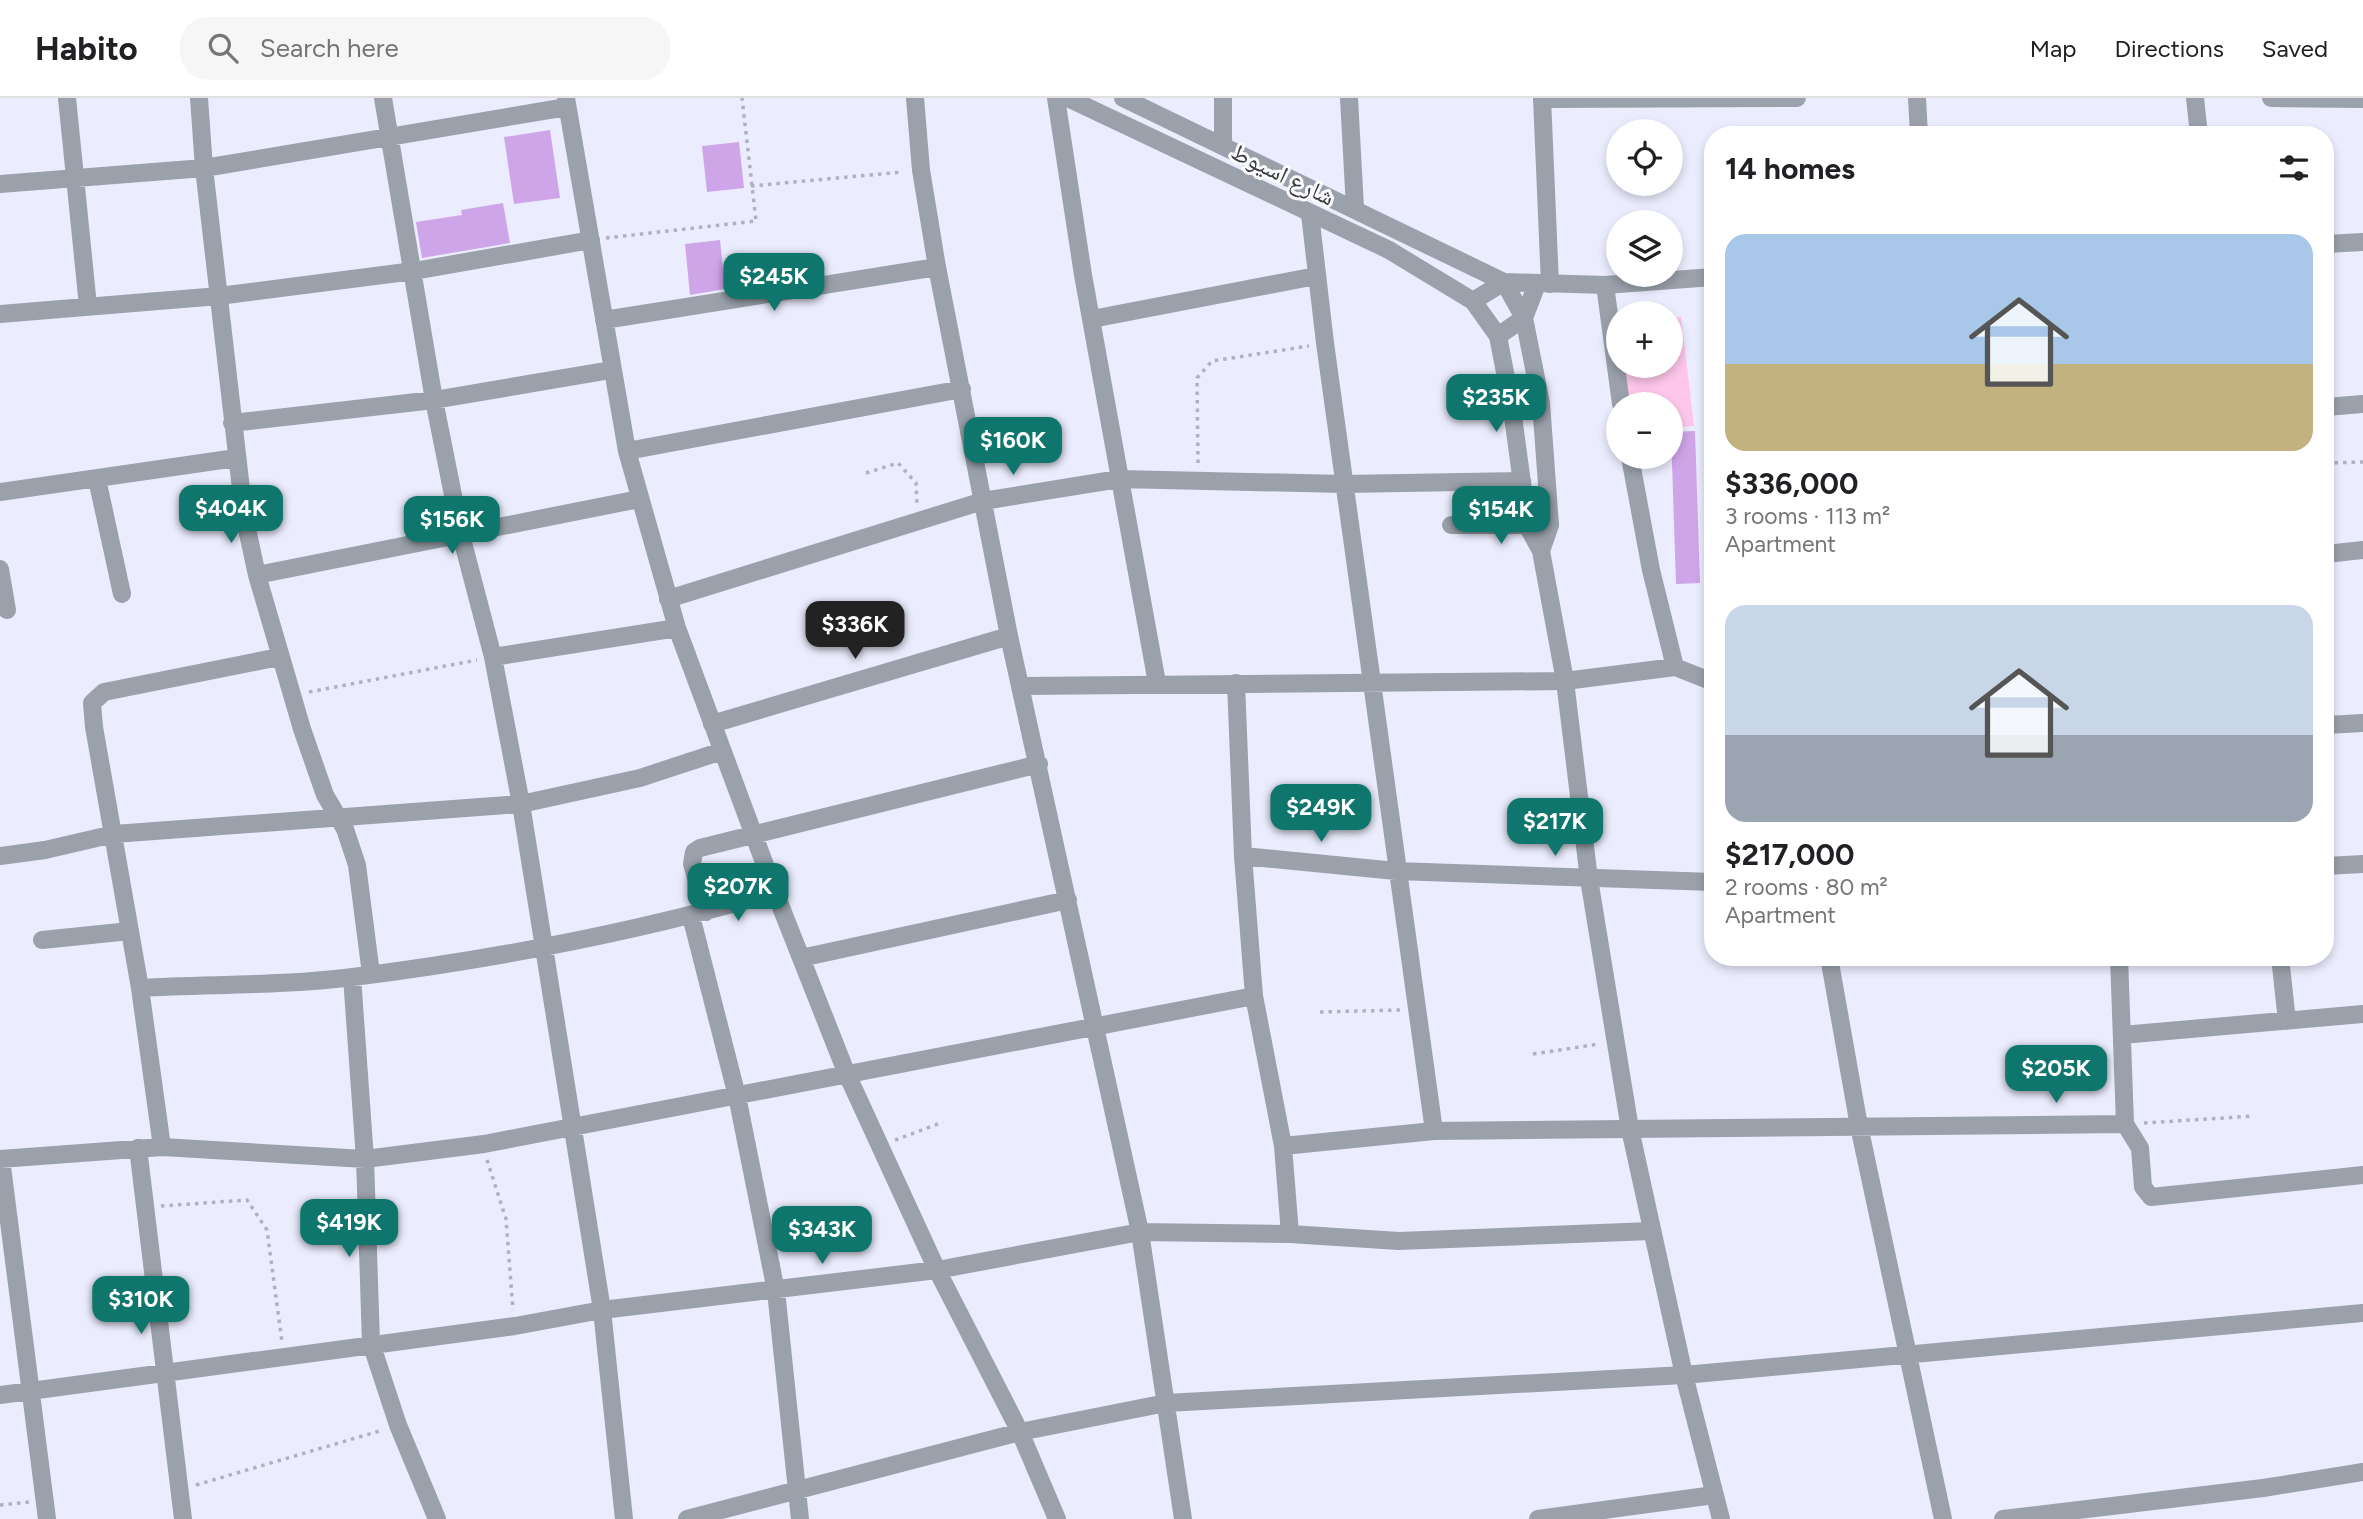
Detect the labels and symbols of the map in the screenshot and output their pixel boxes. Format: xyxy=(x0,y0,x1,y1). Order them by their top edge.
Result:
street label: شارع اسيوط xyxy=(1226,137,1339,212)
pin: $245K xyxy=(725,254,823,313)
pin: $235K xyxy=(1447,374,1545,434)
pin: $160K xyxy=(964,418,1062,477)
pin: $404K xyxy=(182,486,280,545)
pin: $154K xyxy=(1452,486,1550,546)
pin: $156K xyxy=(403,496,501,556)
pin: $336K xyxy=(806,602,904,661)
pin: $249K xyxy=(1272,784,1370,844)
pin: $217K xyxy=(1506,798,1604,858)
pin: $207K xyxy=(689,864,787,923)
pin: $205K xyxy=(2007,1046,2105,1105)
pin: $419K xyxy=(300,1200,398,1259)
pin: $343K xyxy=(773,1206,871,1266)
pin: $310K xyxy=(92,1276,190,1336)

